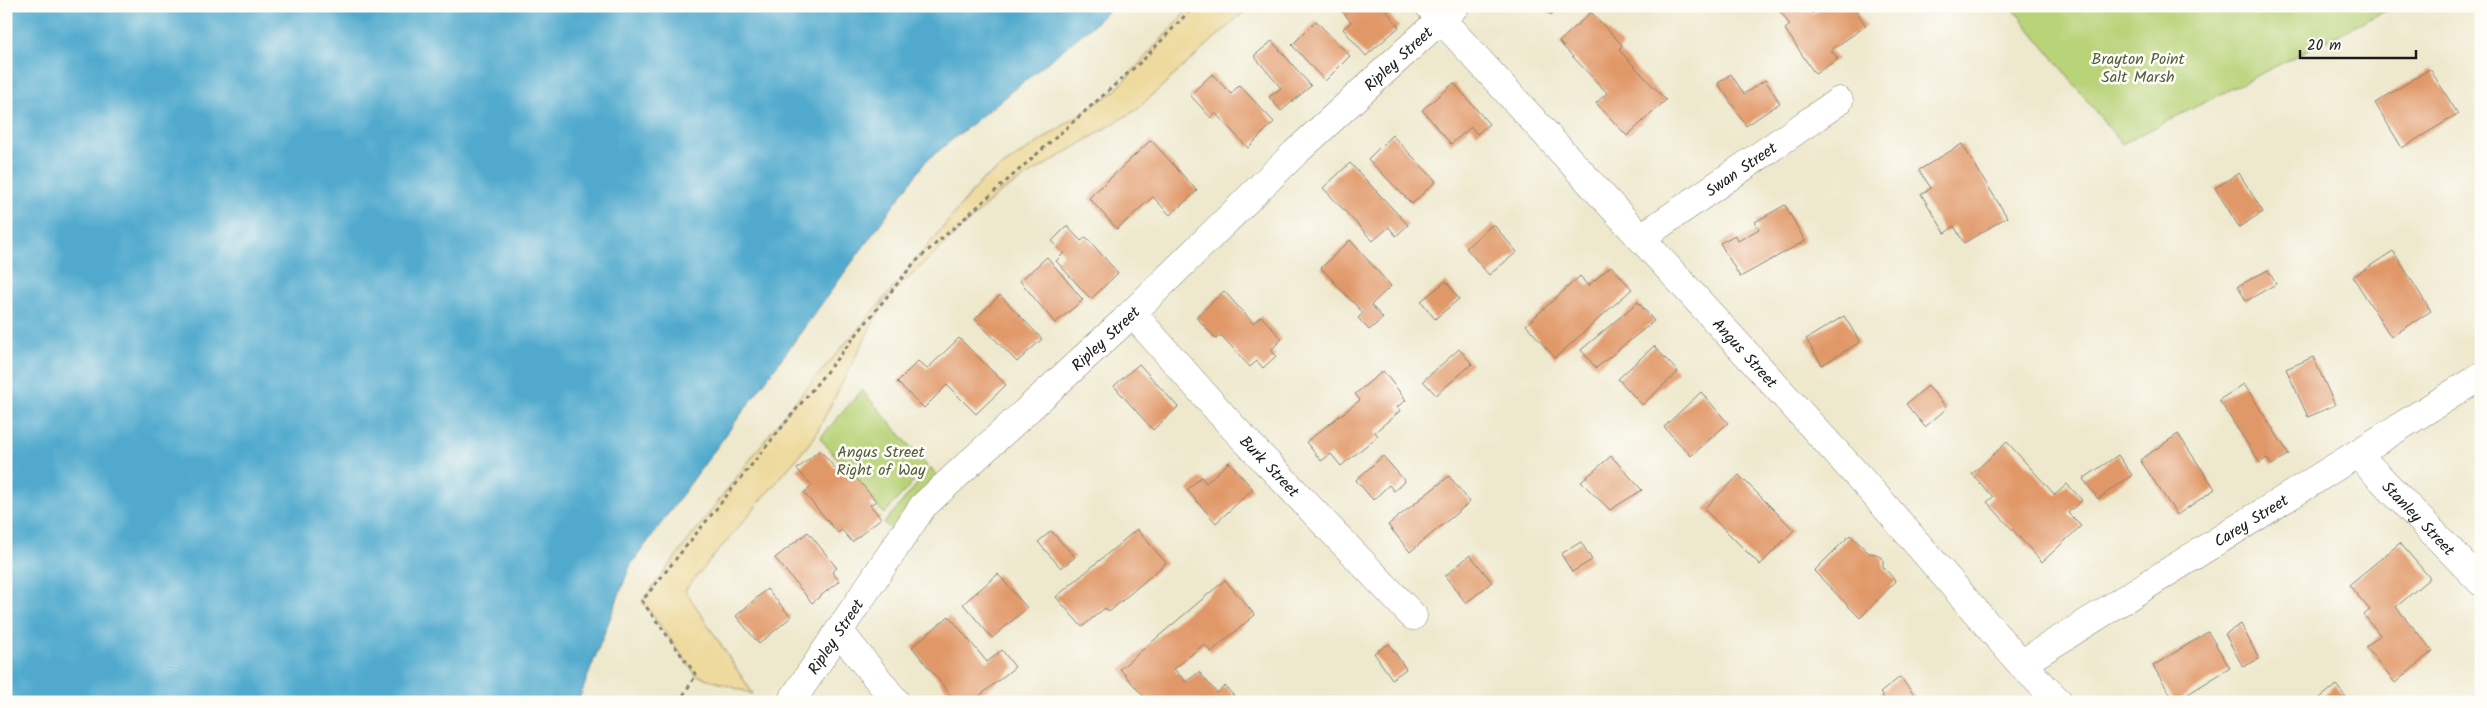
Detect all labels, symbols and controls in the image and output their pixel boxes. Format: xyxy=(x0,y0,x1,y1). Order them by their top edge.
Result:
street label: Ripley Street xyxy=(1359,21,1440,98)
scale bar xyxy=(2300,28,2416,60)
text: 20 m xyxy=(2307,34,2341,58)
park label: Brayton Point Salt Marsh xyxy=(2091,47,2185,90)
street label: Swan Street xyxy=(1701,136,1783,204)
street label: Ripley Street xyxy=(1066,300,1147,378)
street label: Angus Street xyxy=(1706,313,1784,395)
street label: Burk Street xyxy=(1233,430,1305,504)
park label: Angus Street Right of Way xyxy=(836,440,926,483)
street label: Stanley Street xyxy=(2375,476,2461,563)
street label: Carey Street xyxy=(2209,488,2294,554)
street label: Ripley Street xyxy=(802,594,871,680)

